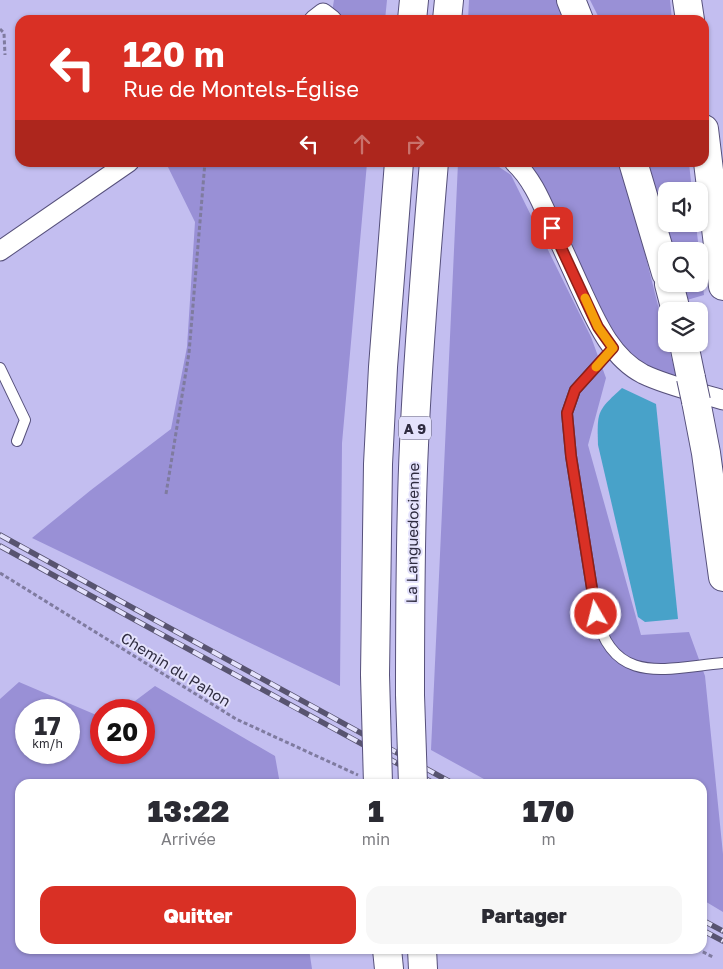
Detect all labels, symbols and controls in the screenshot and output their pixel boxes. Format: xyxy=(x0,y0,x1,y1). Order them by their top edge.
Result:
text: 120 m xyxy=(123,33,225,75)
icon: left xyxy=(40,35,105,100)
text: Rue de Montels-Église xyxy=(123,75,359,102)
icon: left xyxy=(295,130,323,158)
icon: ahead xyxy=(348,130,376,158)
icon: right xyxy=(401,130,429,158)
map controls xyxy=(658,182,708,352)
button: sound xyxy=(658,182,708,232)
pin xyxy=(531,207,573,249)
icon: arrive xyxy=(538,214,566,242)
button: search xyxy=(658,242,708,292)
button: layers xyxy=(658,302,708,352)
road number: A 9 xyxy=(399,416,431,439)
street label: La Languedocienne xyxy=(402,462,422,603)
position arrow xyxy=(569,587,621,639)
street label: Chemin du Pahon xyxy=(118,628,234,710)
speed limit sign: 20 xyxy=(90,699,155,764)
text: 17 xyxy=(34,710,61,741)
text: km/h xyxy=(32,736,63,751)
text: 13:22 xyxy=(147,793,229,829)
text: 1 xyxy=(368,793,384,829)
text: 170 xyxy=(522,793,575,829)
text: Arrivée xyxy=(161,829,216,849)
text: min xyxy=(362,829,390,849)
text: m xyxy=(541,829,556,849)
button: Quitter xyxy=(40,886,356,944)
button: Partager xyxy=(366,886,682,944)

